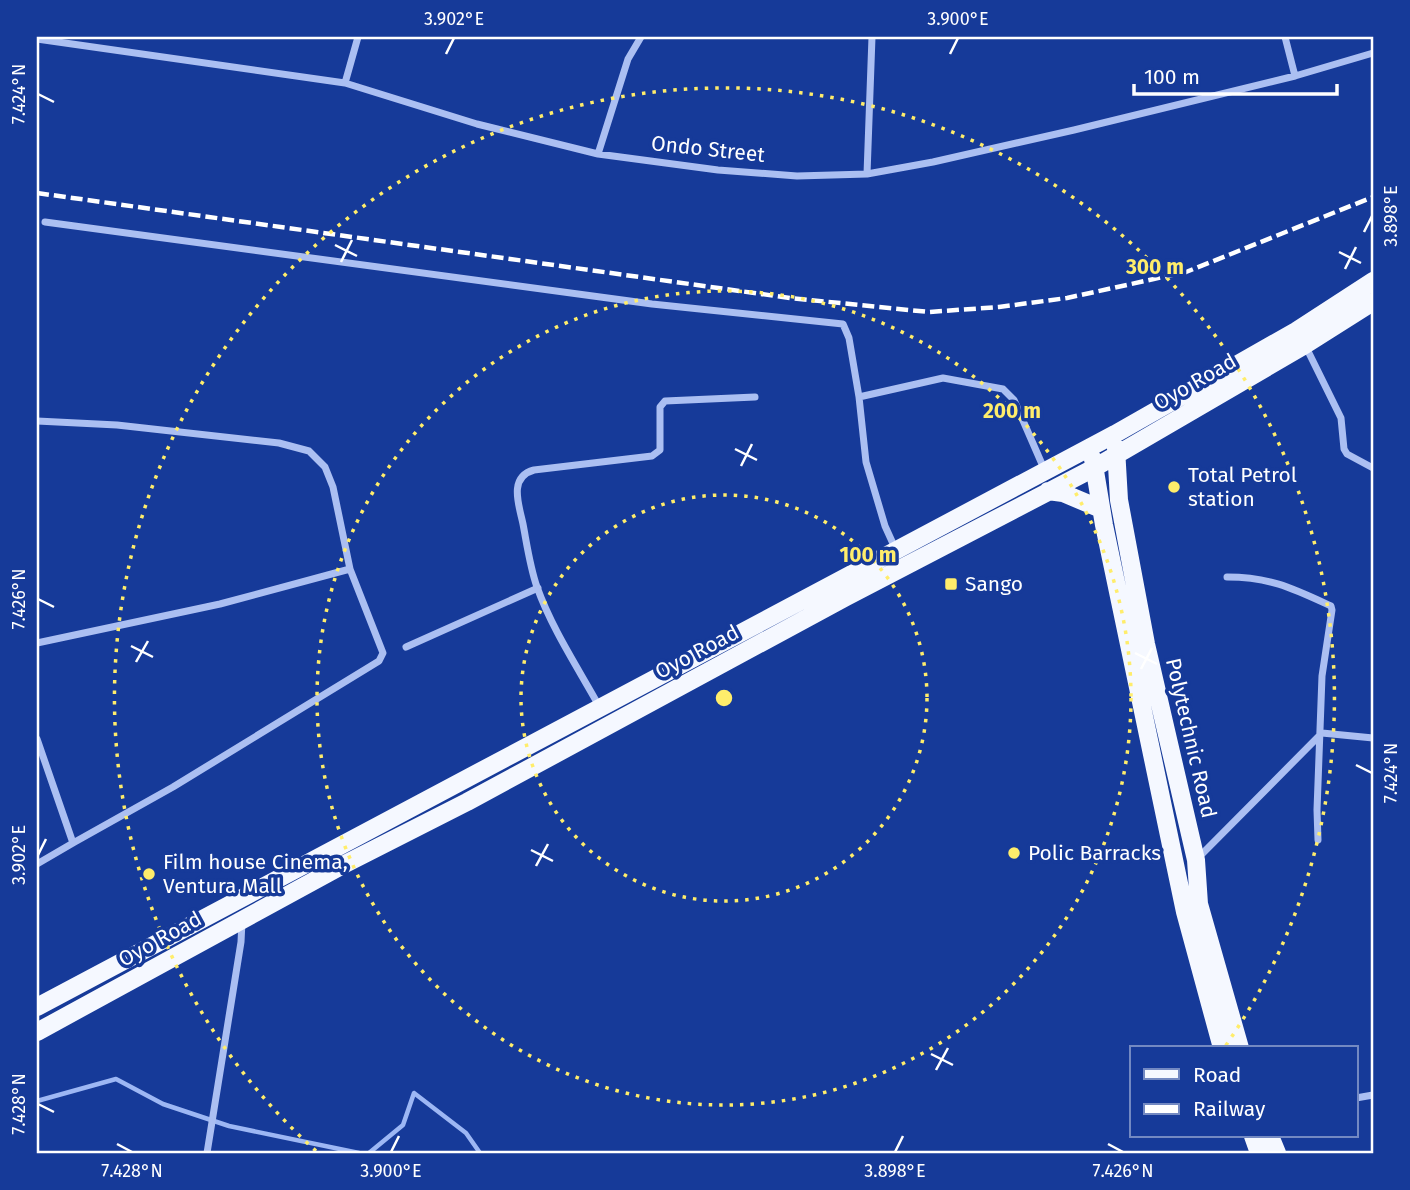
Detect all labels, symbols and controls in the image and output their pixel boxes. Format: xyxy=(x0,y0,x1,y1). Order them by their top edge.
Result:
text: 3.902°E xyxy=(424,8,484,30)
text: 3.900°E xyxy=(927,8,989,30)
scale bar xyxy=(1134,52,1336,96)
text: 7.424°N xyxy=(8,64,30,124)
text: 100 m xyxy=(1144,64,1200,90)
street label: Ondo Street xyxy=(650,130,767,168)
text: 3.898°E xyxy=(1380,185,1402,247)
text: 300 m xyxy=(1125,254,1184,280)
street label: Oyo Road xyxy=(1149,348,1241,416)
text: 200 m xyxy=(983,398,1041,424)
place label: Total Petrol station xyxy=(1188,462,1297,512)
marker: Total Petrol station xyxy=(1166,479,1182,495)
text: 100 m xyxy=(839,542,897,568)
text: 7.426°N xyxy=(8,569,30,629)
place label: Sango xyxy=(965,571,1023,597)
marker: Sango xyxy=(943,576,959,592)
street label: Oyo Road xyxy=(651,619,743,685)
street label: Polytechnic Road xyxy=(1160,655,1222,821)
centre of rings xyxy=(712,686,736,710)
text: 7.424°N xyxy=(1380,743,1402,803)
text: 3.902°E xyxy=(8,825,30,885)
place label: Polic Barracks xyxy=(1028,840,1161,866)
marker: Polic Barracks xyxy=(1006,845,1022,861)
place label: Film house Cinema, Ventura Mall xyxy=(163,849,348,899)
marker: Film house Cinema, Ventura Mall xyxy=(141,866,157,882)
street label: Oyo Road xyxy=(114,906,206,972)
legend xyxy=(1130,1046,1358,1138)
text: Road xyxy=(1193,1062,1241,1088)
text: 7.428°N xyxy=(8,1073,30,1135)
text: Railway xyxy=(1193,1096,1266,1122)
text: 7.428°N xyxy=(101,1160,163,1182)
text: 3.900°E xyxy=(360,1160,422,1182)
text: 3.898°E xyxy=(864,1160,926,1182)
text: 7.426°N xyxy=(1093,1160,1153,1182)

